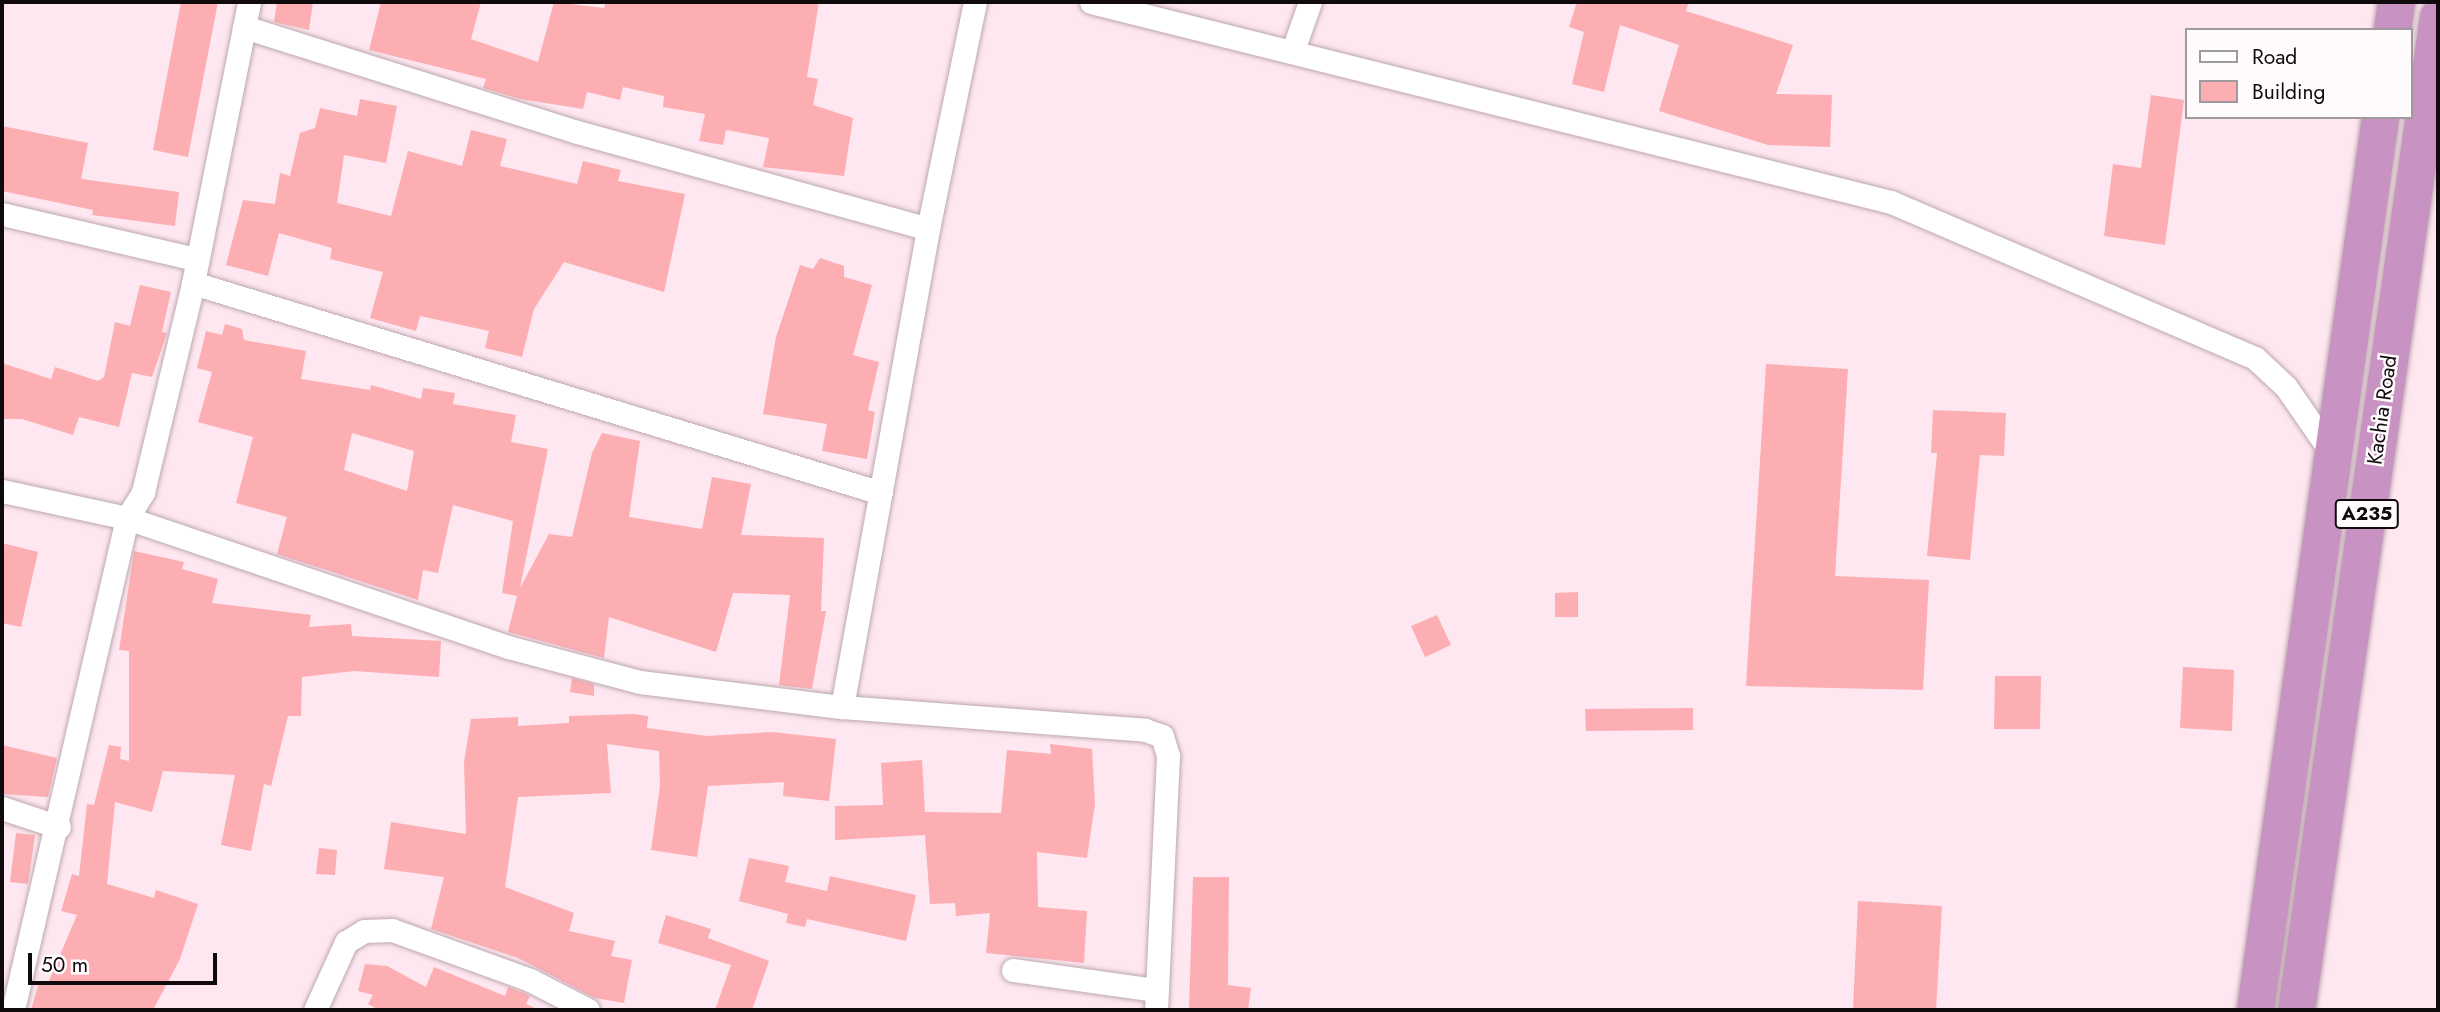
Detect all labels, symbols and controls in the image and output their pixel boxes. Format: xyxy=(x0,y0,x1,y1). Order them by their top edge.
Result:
legend xyxy=(2184,28,2412,119)
text: Road xyxy=(2252,42,2297,72)
text: Building xyxy=(2252,77,2325,107)
street label: Kachia Road xyxy=(2362,354,2402,466)
road number: A235 xyxy=(2334,499,2400,530)
scale bar xyxy=(32,939,220,983)
text: 50 m xyxy=(41,950,88,980)

